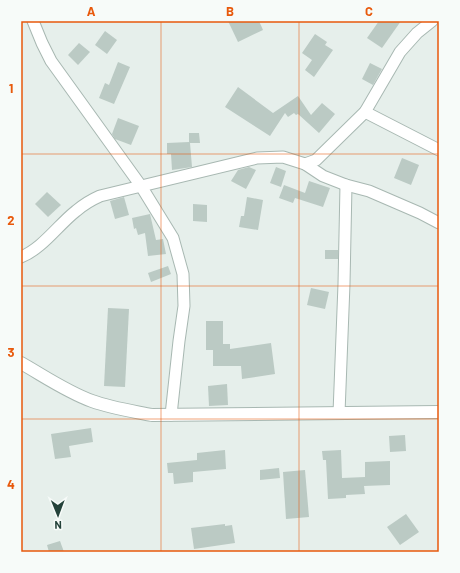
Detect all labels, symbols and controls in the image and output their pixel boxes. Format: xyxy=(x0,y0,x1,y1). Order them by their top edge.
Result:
text: A xyxy=(87,3,96,19)
text: B xyxy=(226,3,234,19)
text: C xyxy=(365,3,373,19)
text: 1 xyxy=(9,80,13,96)
text: 2 xyxy=(7,212,15,228)
text: 3 xyxy=(7,344,15,360)
text: 4 xyxy=(7,476,15,492)
north arrow xyxy=(38,495,78,535)
text: N xyxy=(54,519,62,532)

